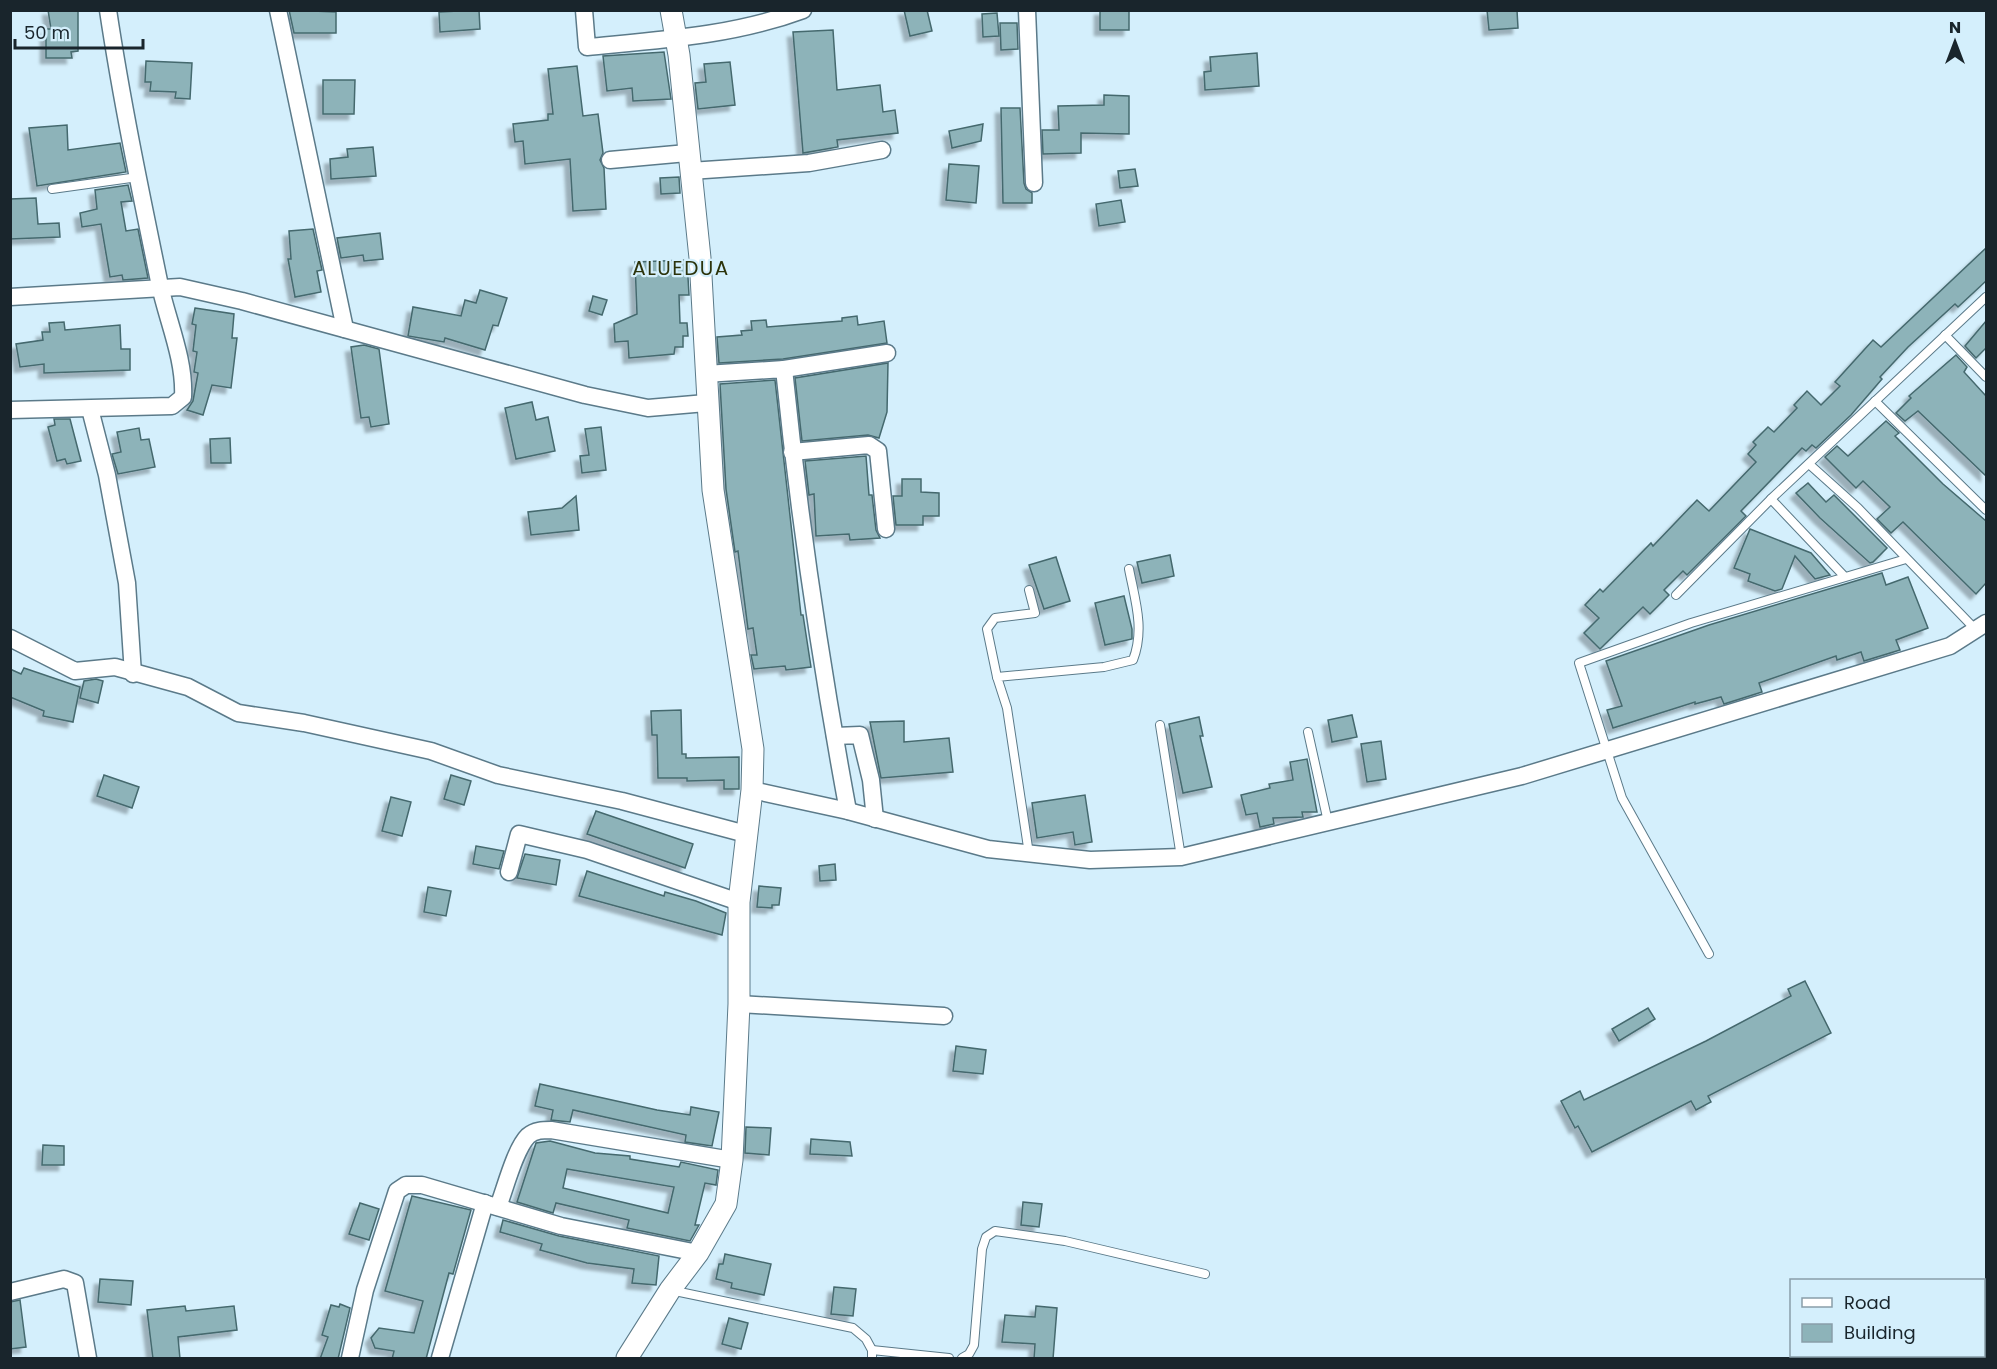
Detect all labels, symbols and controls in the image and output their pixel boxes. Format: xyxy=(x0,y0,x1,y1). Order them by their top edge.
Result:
scale bar xyxy=(15,12,142,50)
north arrow xyxy=(1925,12,1985,72)
text: N xyxy=(1949,16,1961,39)
text: 50 m xyxy=(24,20,70,45)
district label: ALUEDUA xyxy=(632,254,730,282)
legend xyxy=(1790,1279,1985,1357)
text: Road xyxy=(1844,1290,1891,1315)
text: Building xyxy=(1844,1320,1916,1345)

